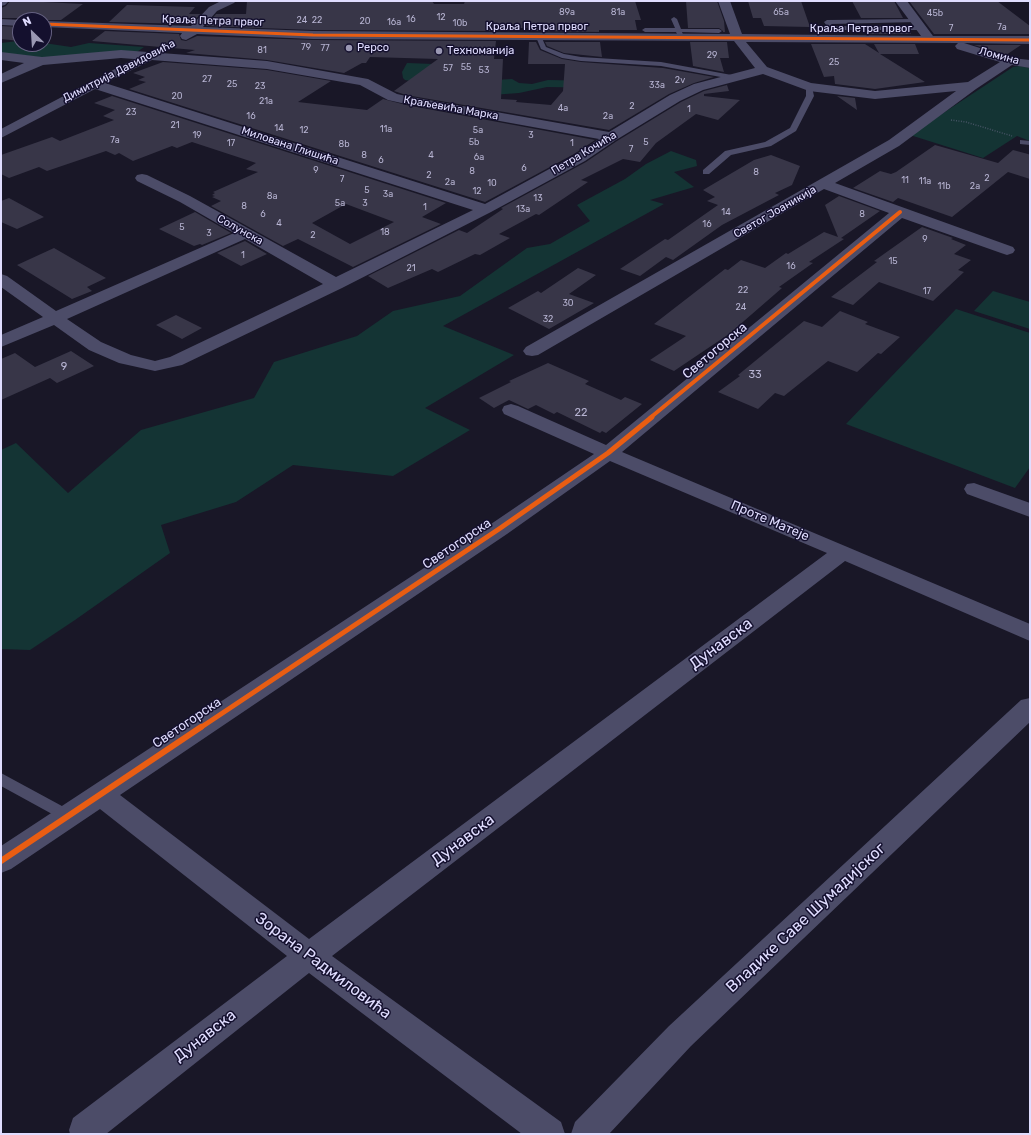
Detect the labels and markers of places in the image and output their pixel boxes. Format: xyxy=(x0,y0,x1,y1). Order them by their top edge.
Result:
place label: Pepco xyxy=(357,41,389,55)
marker: Pepco xyxy=(344,43,354,53)
place label: Техноманија xyxy=(447,44,514,58)
marker: Техноманија xyxy=(434,46,444,56)

